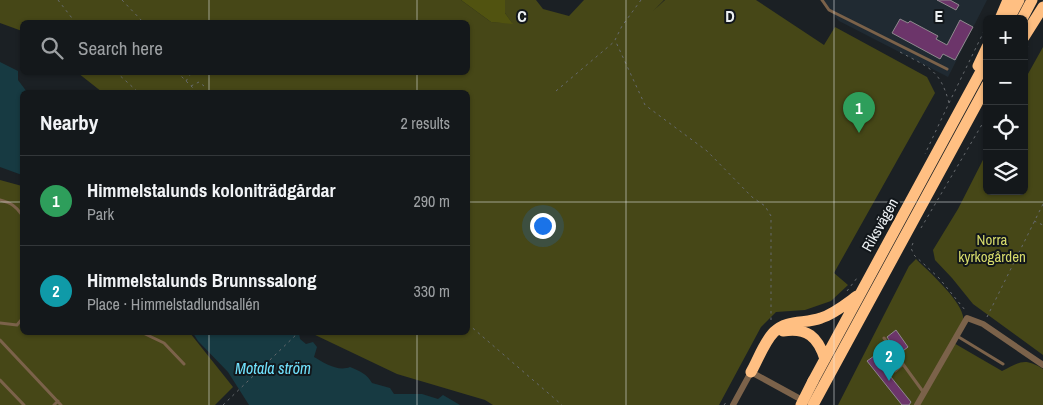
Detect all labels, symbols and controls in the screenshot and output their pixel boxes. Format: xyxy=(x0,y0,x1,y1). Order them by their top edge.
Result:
text: C xyxy=(517,5,527,27)
text: D xyxy=(725,5,735,27)
text: E xyxy=(935,5,944,27)
map controls xyxy=(983,15,1028,195)
button: + xyxy=(983,15,1028,60)
search box xyxy=(20,20,470,75)
icon: search xyxy=(38,34,66,62)
text: Search here xyxy=(78,35,163,61)
button: − xyxy=(983,60,1028,105)
pin: 1 xyxy=(843,92,875,133)
button: locate xyxy=(983,105,1028,150)
text: Nearby xyxy=(40,108,98,137)
text: 2 results xyxy=(400,112,450,134)
button: layers xyxy=(983,150,1028,195)
text: Himmelstalunds koloniträdgårdar xyxy=(87,177,335,203)
text: 1 xyxy=(52,190,60,212)
text: 290 m xyxy=(414,190,450,212)
street label: Riksvägen xyxy=(856,194,903,255)
text: Park xyxy=(87,203,114,225)
your location xyxy=(530,213,556,239)
park label: Norra kyrkogården xyxy=(958,229,1026,267)
text: Himmelstalunds Brunnssalong xyxy=(87,267,316,293)
text: 2 xyxy=(52,280,60,302)
text: 330 m xyxy=(414,280,450,302)
text: Place · Himmelstadlundsallén xyxy=(87,293,260,315)
pin: 2 xyxy=(873,340,905,381)
water label: Motala ström xyxy=(235,357,311,379)

